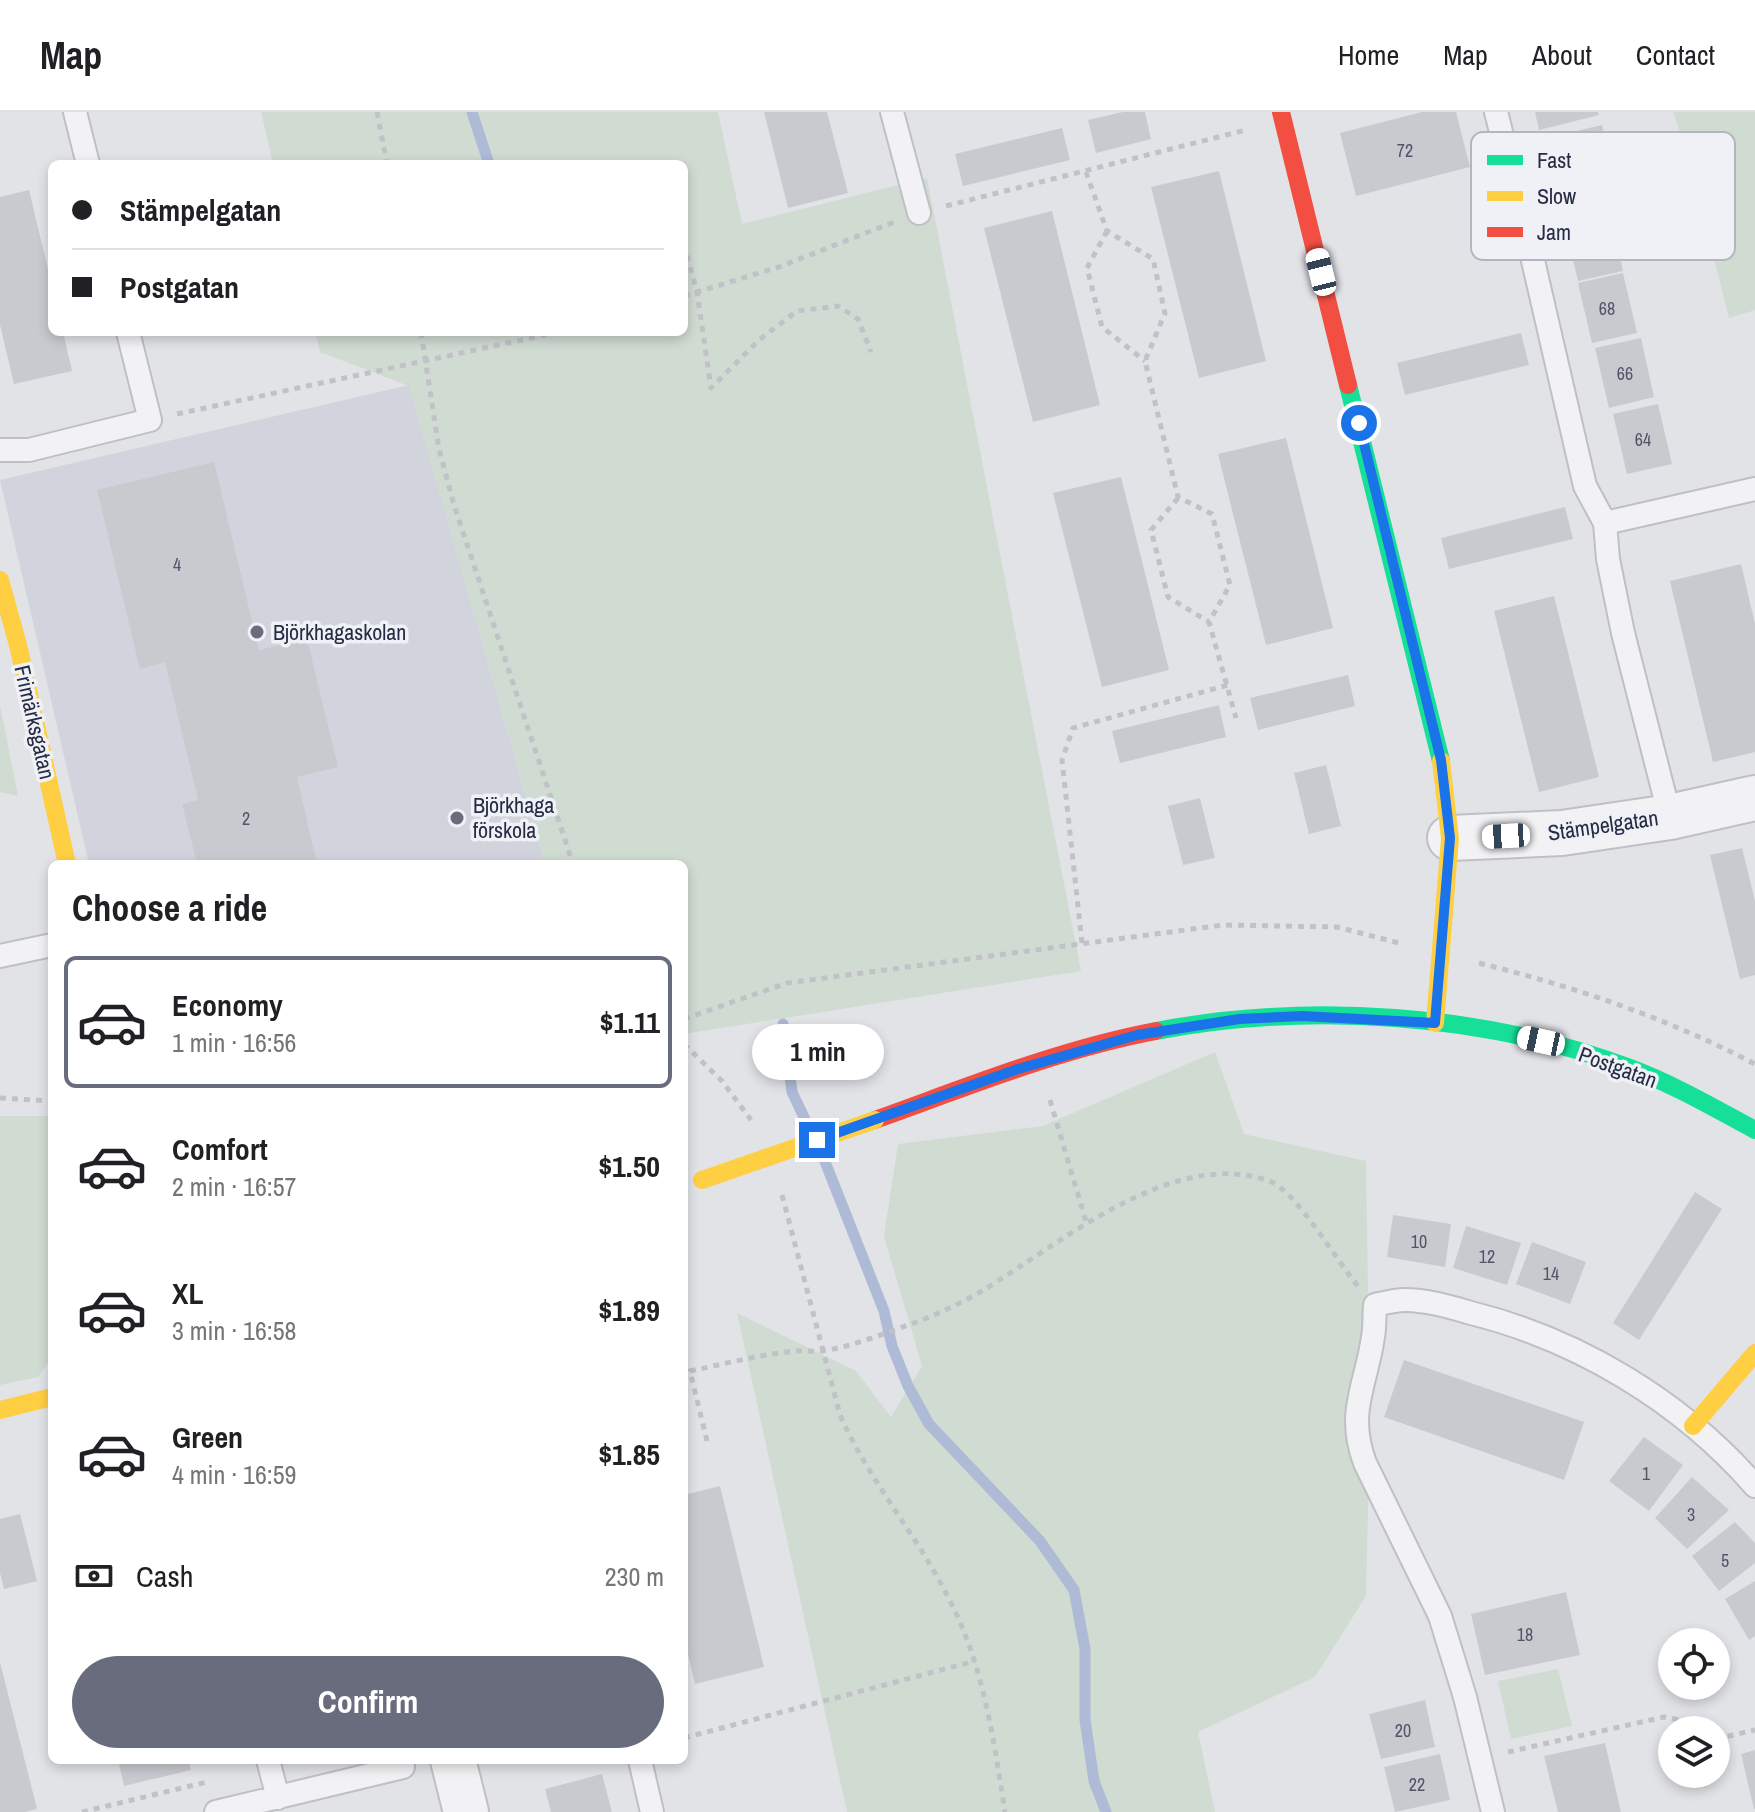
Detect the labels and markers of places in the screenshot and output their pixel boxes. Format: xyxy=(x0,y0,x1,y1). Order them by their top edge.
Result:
place label: Björkhagaskolan xyxy=(273,617,406,647)
marker: Björkhagaskolan xyxy=(248,623,266,641)
place label: Björkhaga förskola xyxy=(473,790,554,845)
marker: Björkhaga förskola xyxy=(448,809,466,827)

